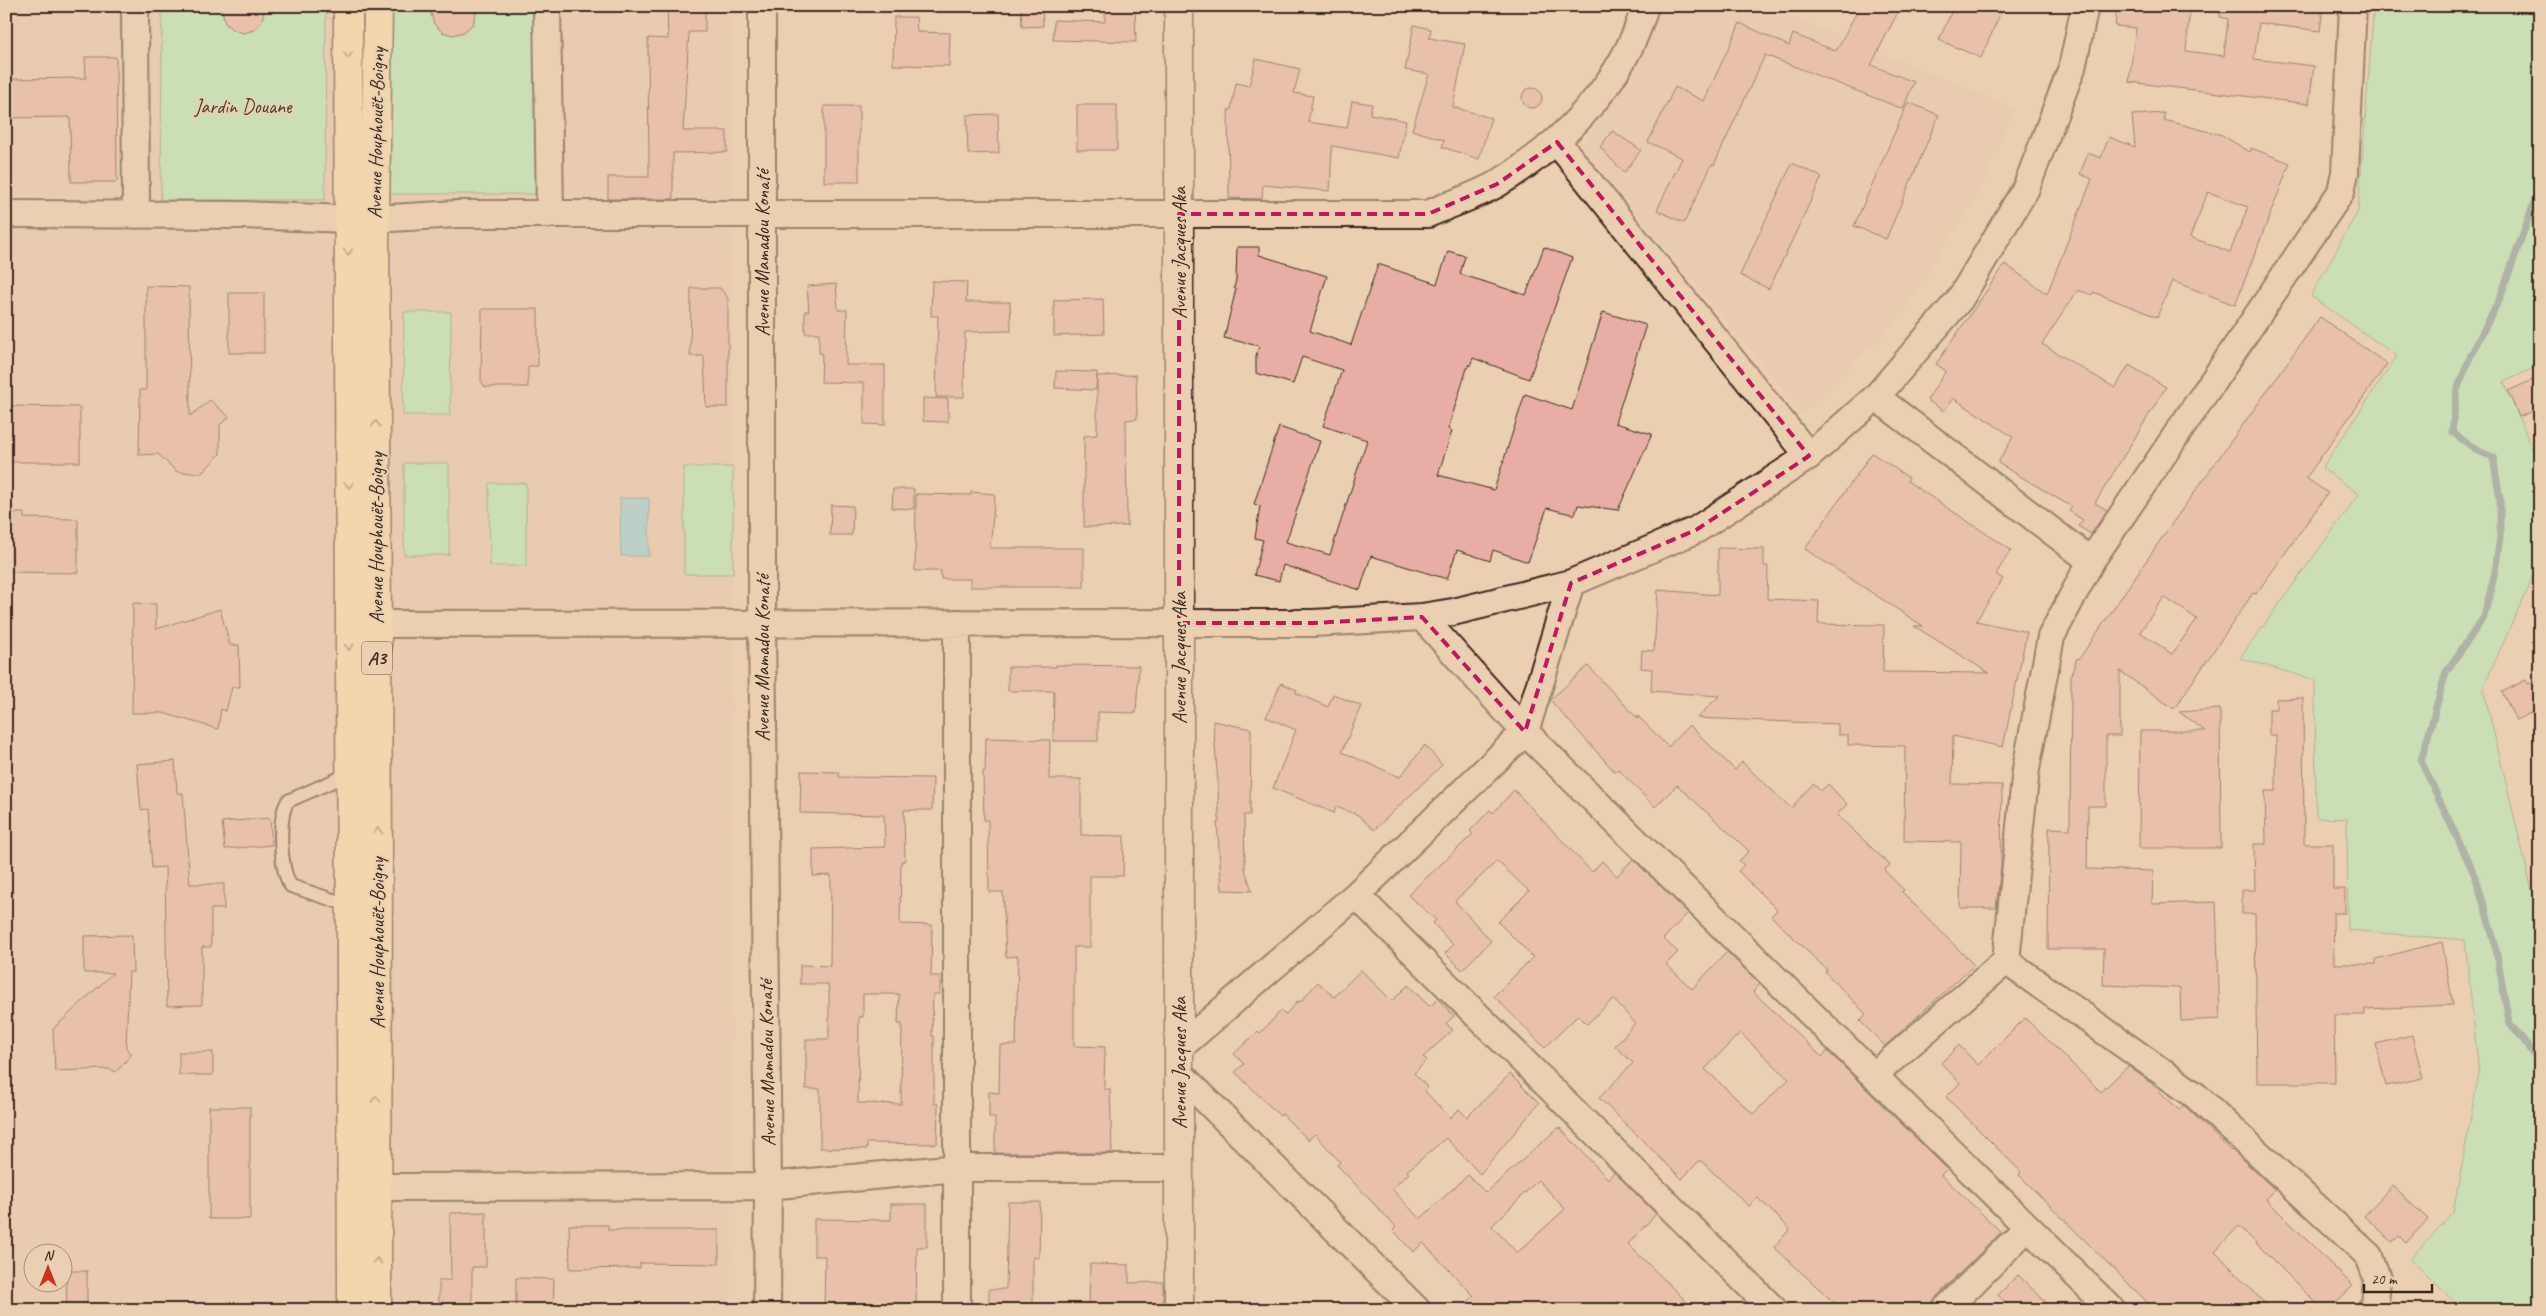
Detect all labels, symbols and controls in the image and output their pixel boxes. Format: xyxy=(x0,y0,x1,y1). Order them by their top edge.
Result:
street label: Avenue Houphouët-Boigny xyxy=(362,45,390,219)
one-way arrow xyxy=(343,52,353,59)
park label: Jardin Douane xyxy=(194,94,293,119)
street label: Avenue Mamadou Konaté xyxy=(750,166,775,336)
street label: Avenue Jacques Aka xyxy=(1167,186,1192,319)
one-way arrow xyxy=(343,249,353,257)
one-way arrow xyxy=(371,419,381,427)
street label: Avenue Houphouët-Boigny xyxy=(364,450,389,624)
one-way arrow xyxy=(344,482,354,489)
street label: Avenue Mamadou Konaté xyxy=(750,571,775,741)
street label: Avenue Jacques Aka xyxy=(1167,591,1192,724)
road number: A3 xyxy=(362,641,392,674)
one-way arrow xyxy=(344,644,354,652)
one-way arrow xyxy=(373,827,383,834)
street label: Avenue Houphouët-Boigny xyxy=(365,855,390,1029)
street label: Avenue Mamadou Konaté xyxy=(753,976,781,1147)
street label: Avenue Jacques Aka xyxy=(1167,996,1192,1129)
one-way arrow xyxy=(371,1094,381,1102)
north arrow xyxy=(22,1244,72,1294)
text: N xyxy=(44,1247,55,1264)
one-way arrow xyxy=(372,1257,382,1264)
scale bar xyxy=(2364,1261,2431,1293)
text: 20 m xyxy=(2371,1270,2398,1289)

